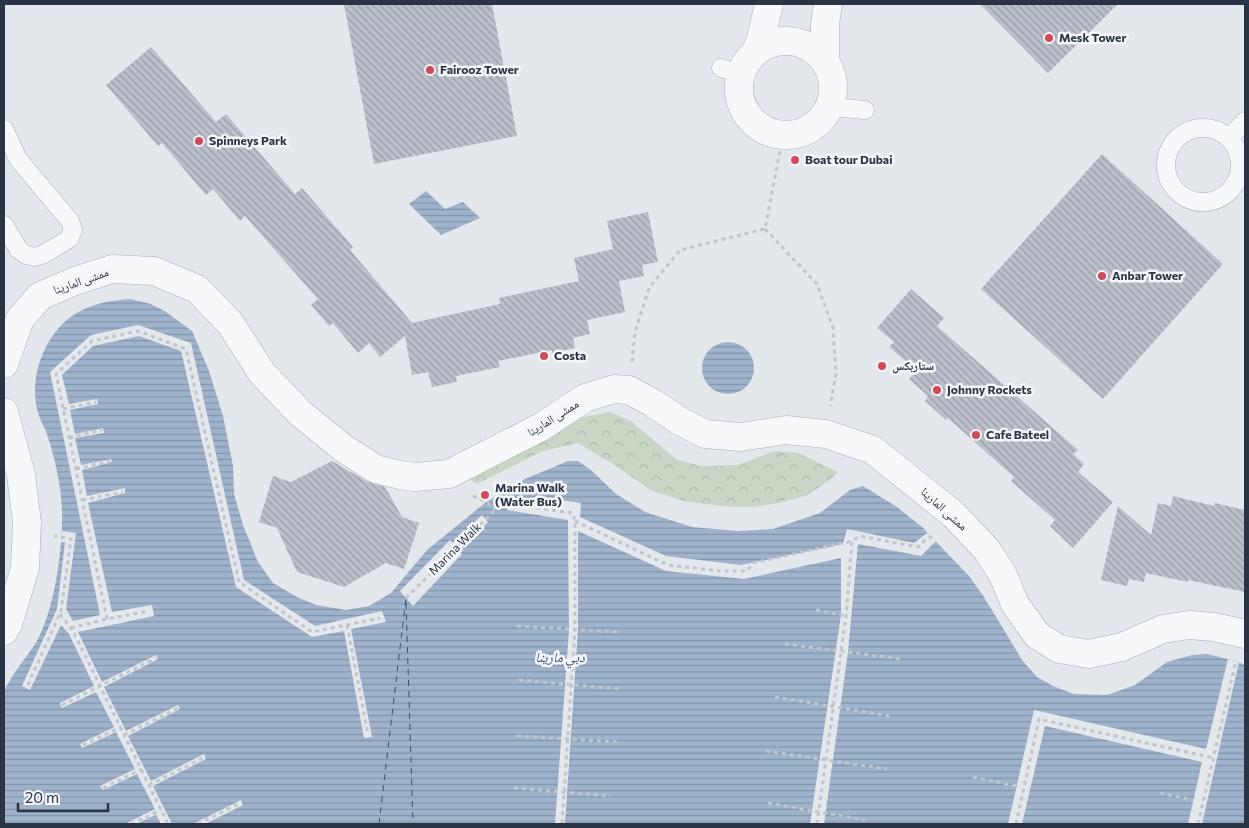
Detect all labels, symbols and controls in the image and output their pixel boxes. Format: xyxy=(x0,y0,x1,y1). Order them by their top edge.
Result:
place label: Mesk Tower xyxy=(1059,30,1126,44)
marker: Mesk Tower xyxy=(1043,32,1055,44)
place label: Fairooz Tower xyxy=(440,62,519,76)
marker: Fairooz Tower xyxy=(424,64,436,76)
place label: Spinneys Park xyxy=(209,133,287,147)
marker: Spinneys Park xyxy=(193,135,205,147)
place label: Boat tour Dubai xyxy=(805,152,893,166)
marker: Boat tour Dubai xyxy=(789,154,801,166)
street label: ممشى المارينا xyxy=(51,264,111,297)
place label: Anbar Tower xyxy=(1112,268,1183,282)
marker: Anbar Tower xyxy=(1096,270,1108,282)
place label: Costa xyxy=(554,348,586,362)
marker: Costa xyxy=(538,350,550,362)
place label: ستاربكس xyxy=(892,358,934,374)
marker: ستاربكس xyxy=(876,360,888,372)
place label: Johnny Rockets xyxy=(947,382,1032,397)
marker: Johnny Rockets xyxy=(931,384,943,396)
street label: ممشى المارينا xyxy=(524,396,581,439)
place label: Cafe Bateel xyxy=(986,427,1049,441)
marker: Cafe Bateel xyxy=(970,429,982,441)
place label: Marina Walk (Water Bus) xyxy=(495,480,565,508)
street label: ممشى المارينا xyxy=(918,484,971,534)
marker: Marina Walk (Water Bus) xyxy=(479,489,491,501)
street label: Marina Walk xyxy=(425,519,484,577)
water label: دبي مارينا xyxy=(535,648,585,669)
scale bar xyxy=(18,780,108,812)
text: 20 m xyxy=(25,788,59,806)

